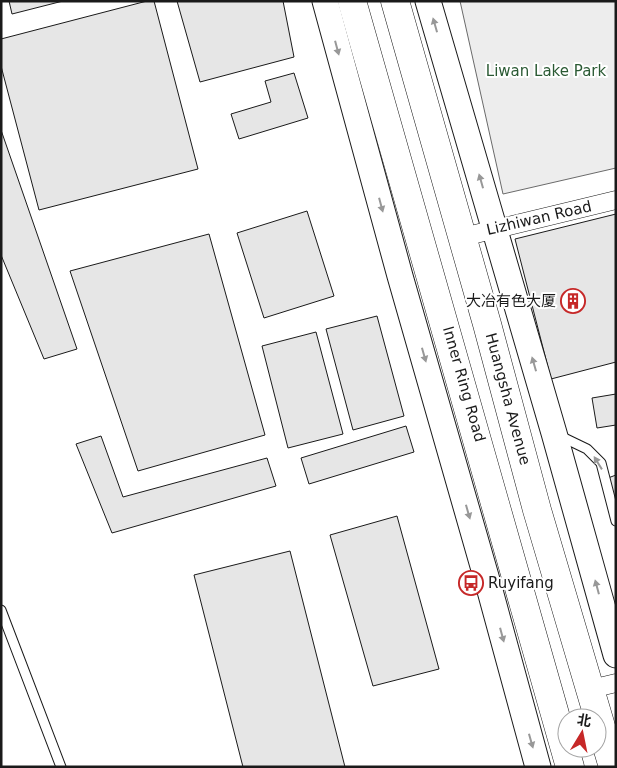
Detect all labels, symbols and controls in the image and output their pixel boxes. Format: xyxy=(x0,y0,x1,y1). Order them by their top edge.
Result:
one-way arrow xyxy=(431,18,439,33)
one-way arrow xyxy=(334,41,342,56)
park label: Liwan Lake Park xyxy=(486,62,606,80)
one-way arrow xyxy=(476,174,484,189)
street label: Lizhiwan Road xyxy=(485,197,593,239)
one-way arrow xyxy=(377,198,385,213)
building icon: 大冶有色大厦 xyxy=(560,288,586,314)
place label: 大冶有色大厦 xyxy=(466,292,556,310)
street label: Inner Ring Road xyxy=(439,324,489,444)
street label: Huangsha Avenue xyxy=(482,331,534,467)
one-way arrow xyxy=(420,348,428,363)
one-way arrow xyxy=(529,356,537,371)
one-way arrow xyxy=(594,456,603,470)
one-way arrow xyxy=(464,504,472,519)
bus stop icon: Ruyifang xyxy=(458,570,484,596)
place label: Ruyifang xyxy=(488,574,554,592)
one-way arrow xyxy=(593,579,601,595)
one-way arrow xyxy=(498,627,506,642)
north arrow xyxy=(557,708,607,758)
text: 北 xyxy=(576,711,593,729)
one-way arrow xyxy=(527,734,535,749)

